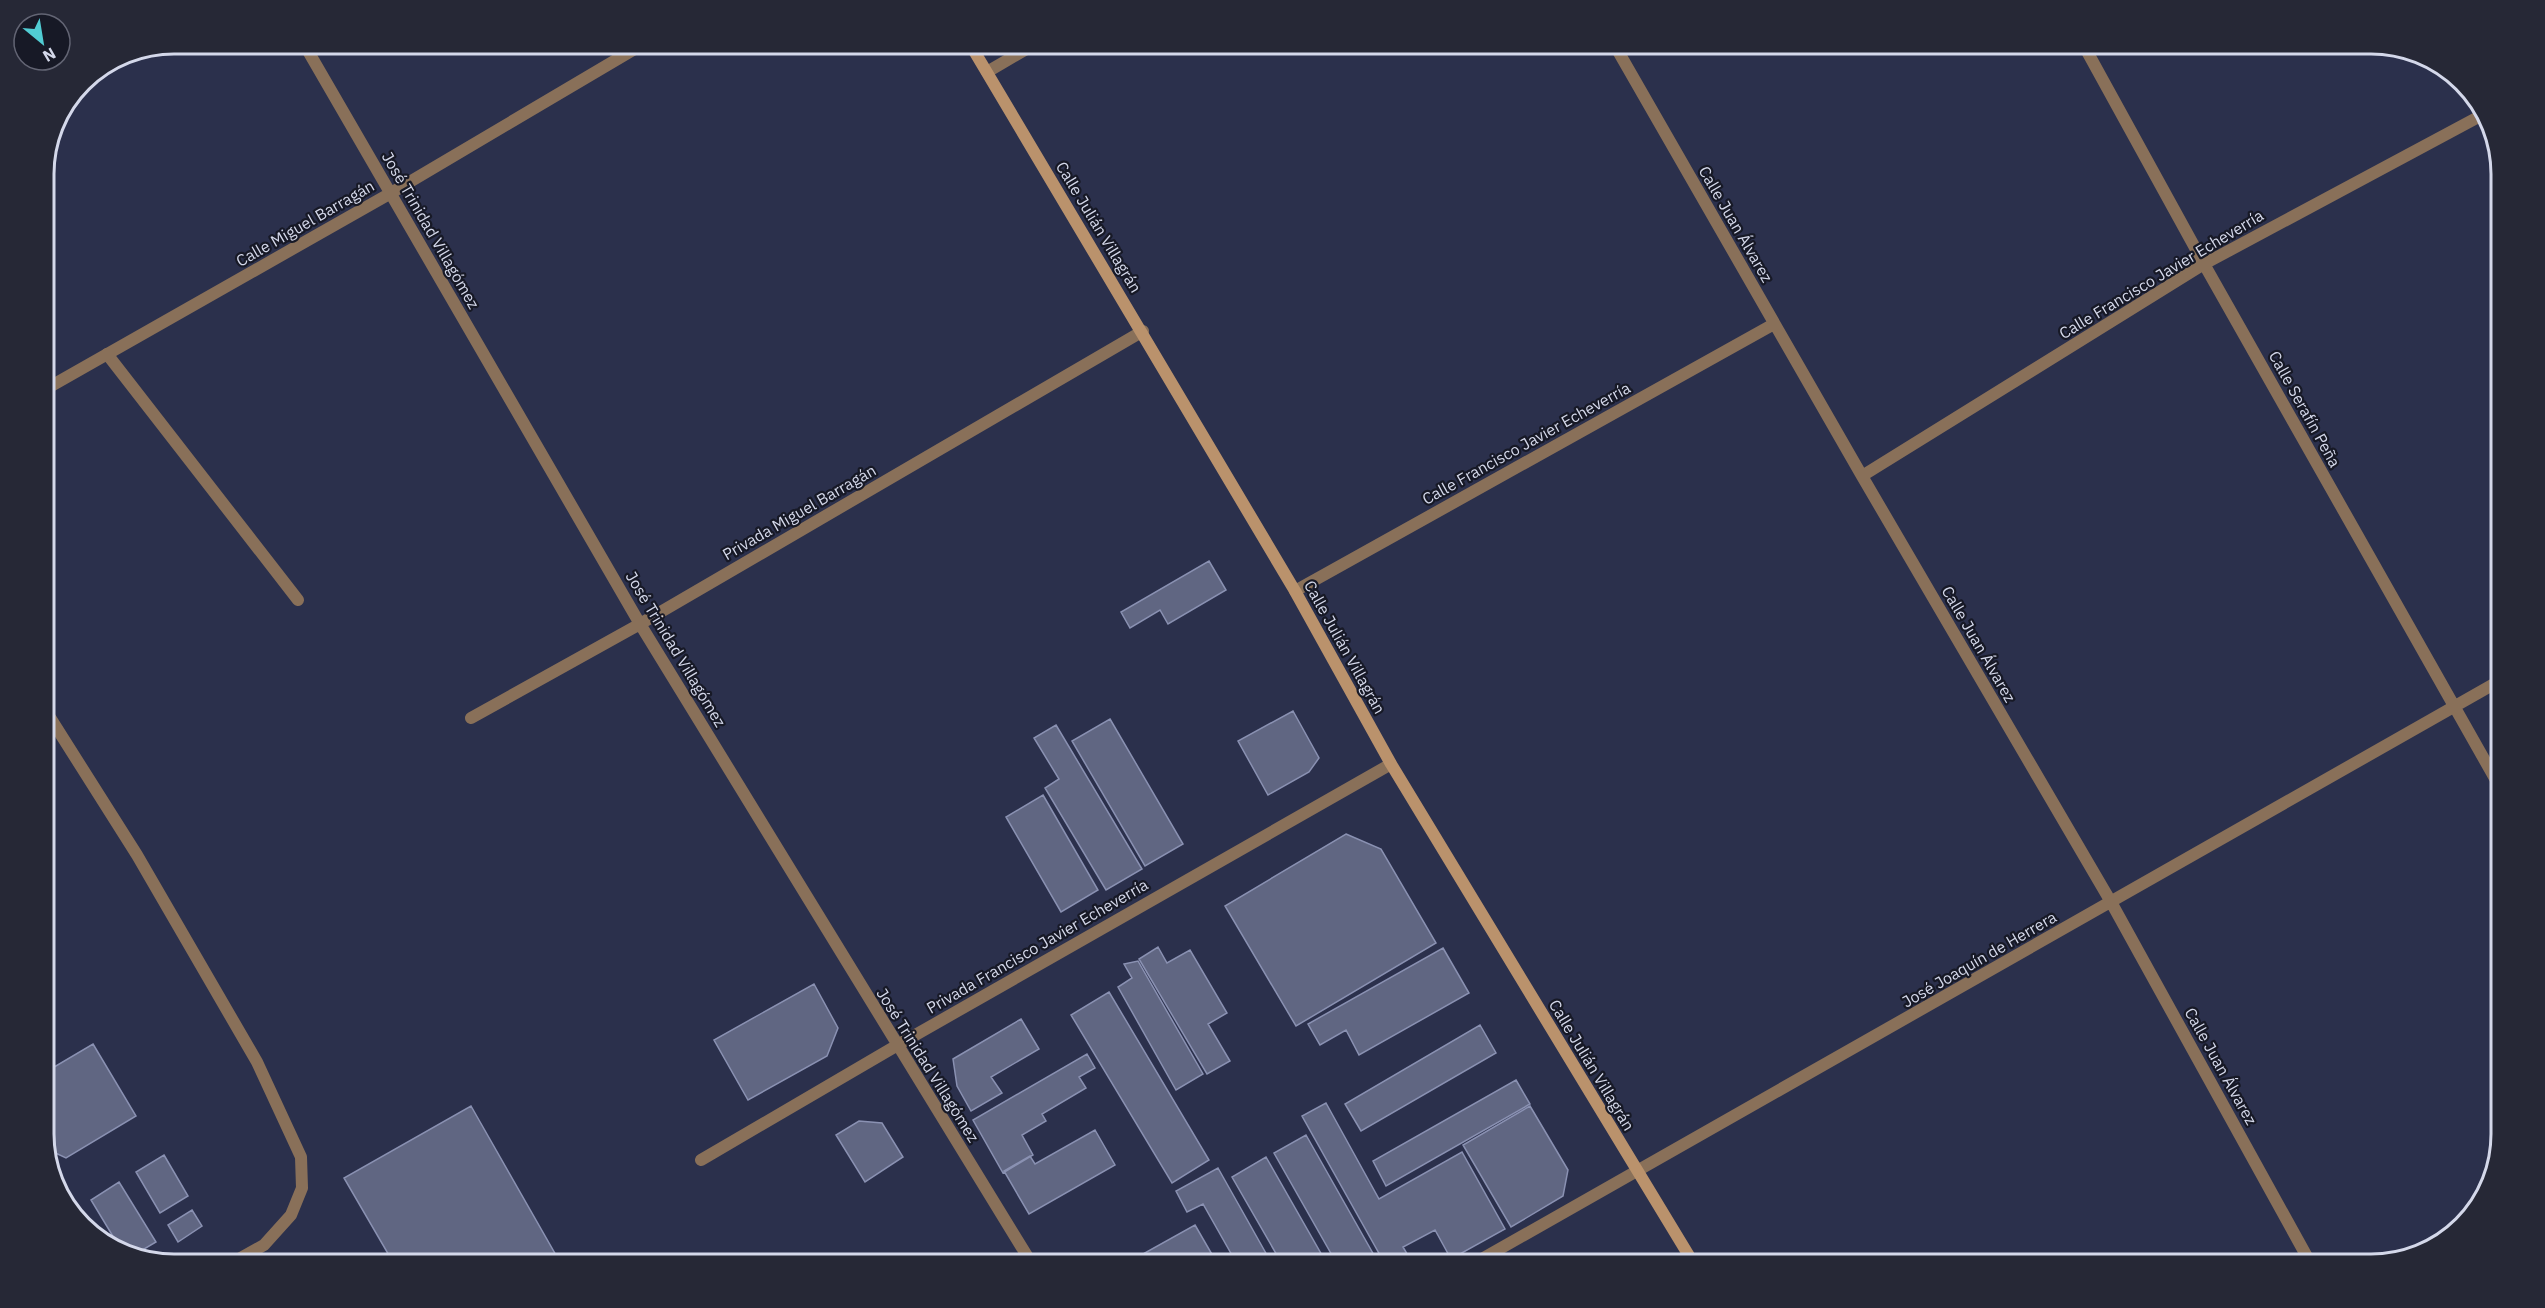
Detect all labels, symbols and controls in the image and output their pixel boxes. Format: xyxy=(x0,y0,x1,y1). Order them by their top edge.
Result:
north arrow xyxy=(12,12,72,72)
text: N xyxy=(39,43,60,67)
street label: José Trinidad Villagómez xyxy=(378,148,484,312)
street label: Calle Julián Villagrán xyxy=(1052,158,1146,296)
street label: Calle Juan Álvarez xyxy=(1695,162,1778,286)
street label: Calle Miguel Barragán xyxy=(232,175,378,271)
street label: Calle Francisco Javier Echeverría xyxy=(2055,205,2267,343)
street label: Calle Serafín Peña xyxy=(2265,347,2345,471)
street label: Calle Francisco Javier Echeverría xyxy=(1418,377,1634,509)
street label: Privada Miguel Barragán xyxy=(719,460,879,564)
street label: José Trinidad Villagómez xyxy=(622,568,730,730)
street label: Calle Julián Villagrán xyxy=(1300,577,1390,717)
street label: Calle Juan Álvarez xyxy=(1938,582,2021,706)
street label: Privada Francisco Javier Echeverría xyxy=(923,874,1152,1018)
street label: José Joaquín de Herrera xyxy=(1898,906,2060,1011)
street label: José Trinidad Villagómez xyxy=(872,984,984,1146)
street label: Calle Julián Villagrán xyxy=(1545,996,1639,1134)
street label: Calle Juan Álvarez xyxy=(2181,1003,2262,1128)

